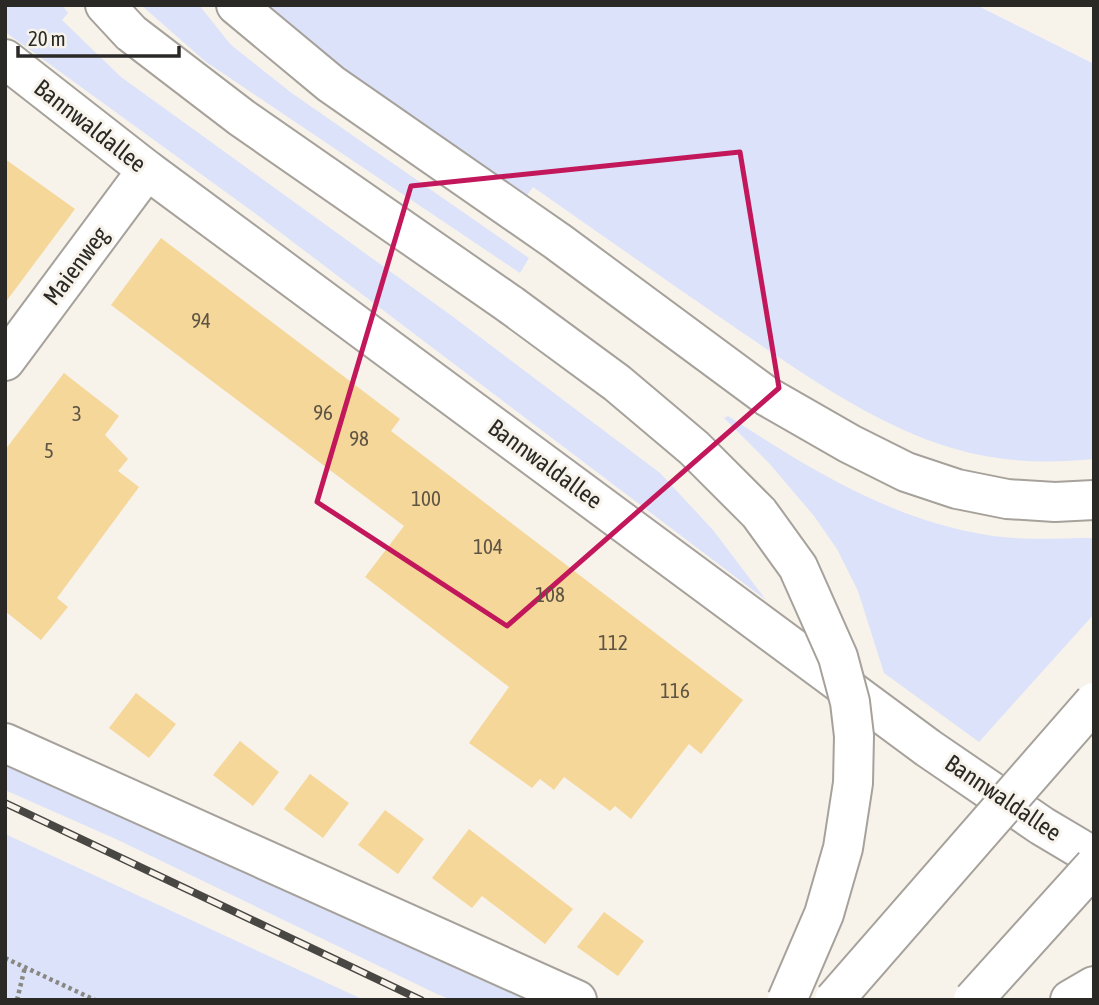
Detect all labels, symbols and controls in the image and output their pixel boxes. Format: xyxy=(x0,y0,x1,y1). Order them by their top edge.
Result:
scale bar xyxy=(18,14,178,58)
text: 20 m xyxy=(28,26,66,50)
street label: Bannwaldallee xyxy=(29,74,151,177)
street label: Maienweg xyxy=(38,221,114,310)
house number: 94 xyxy=(191,308,211,332)
house number: 96 xyxy=(313,400,333,424)
house number: 3 xyxy=(72,401,82,425)
street label: Bannwaldallee xyxy=(483,413,607,514)
house number: 98 xyxy=(349,426,369,450)
house number: 5 xyxy=(44,438,54,462)
house number: 100 xyxy=(411,486,441,510)
house number: 104 xyxy=(473,534,503,558)
house number: 108 xyxy=(535,582,565,606)
house number: 112 xyxy=(598,630,628,654)
house number: 116 xyxy=(660,678,690,702)
street label: Bannwaldallee xyxy=(940,749,1066,846)

